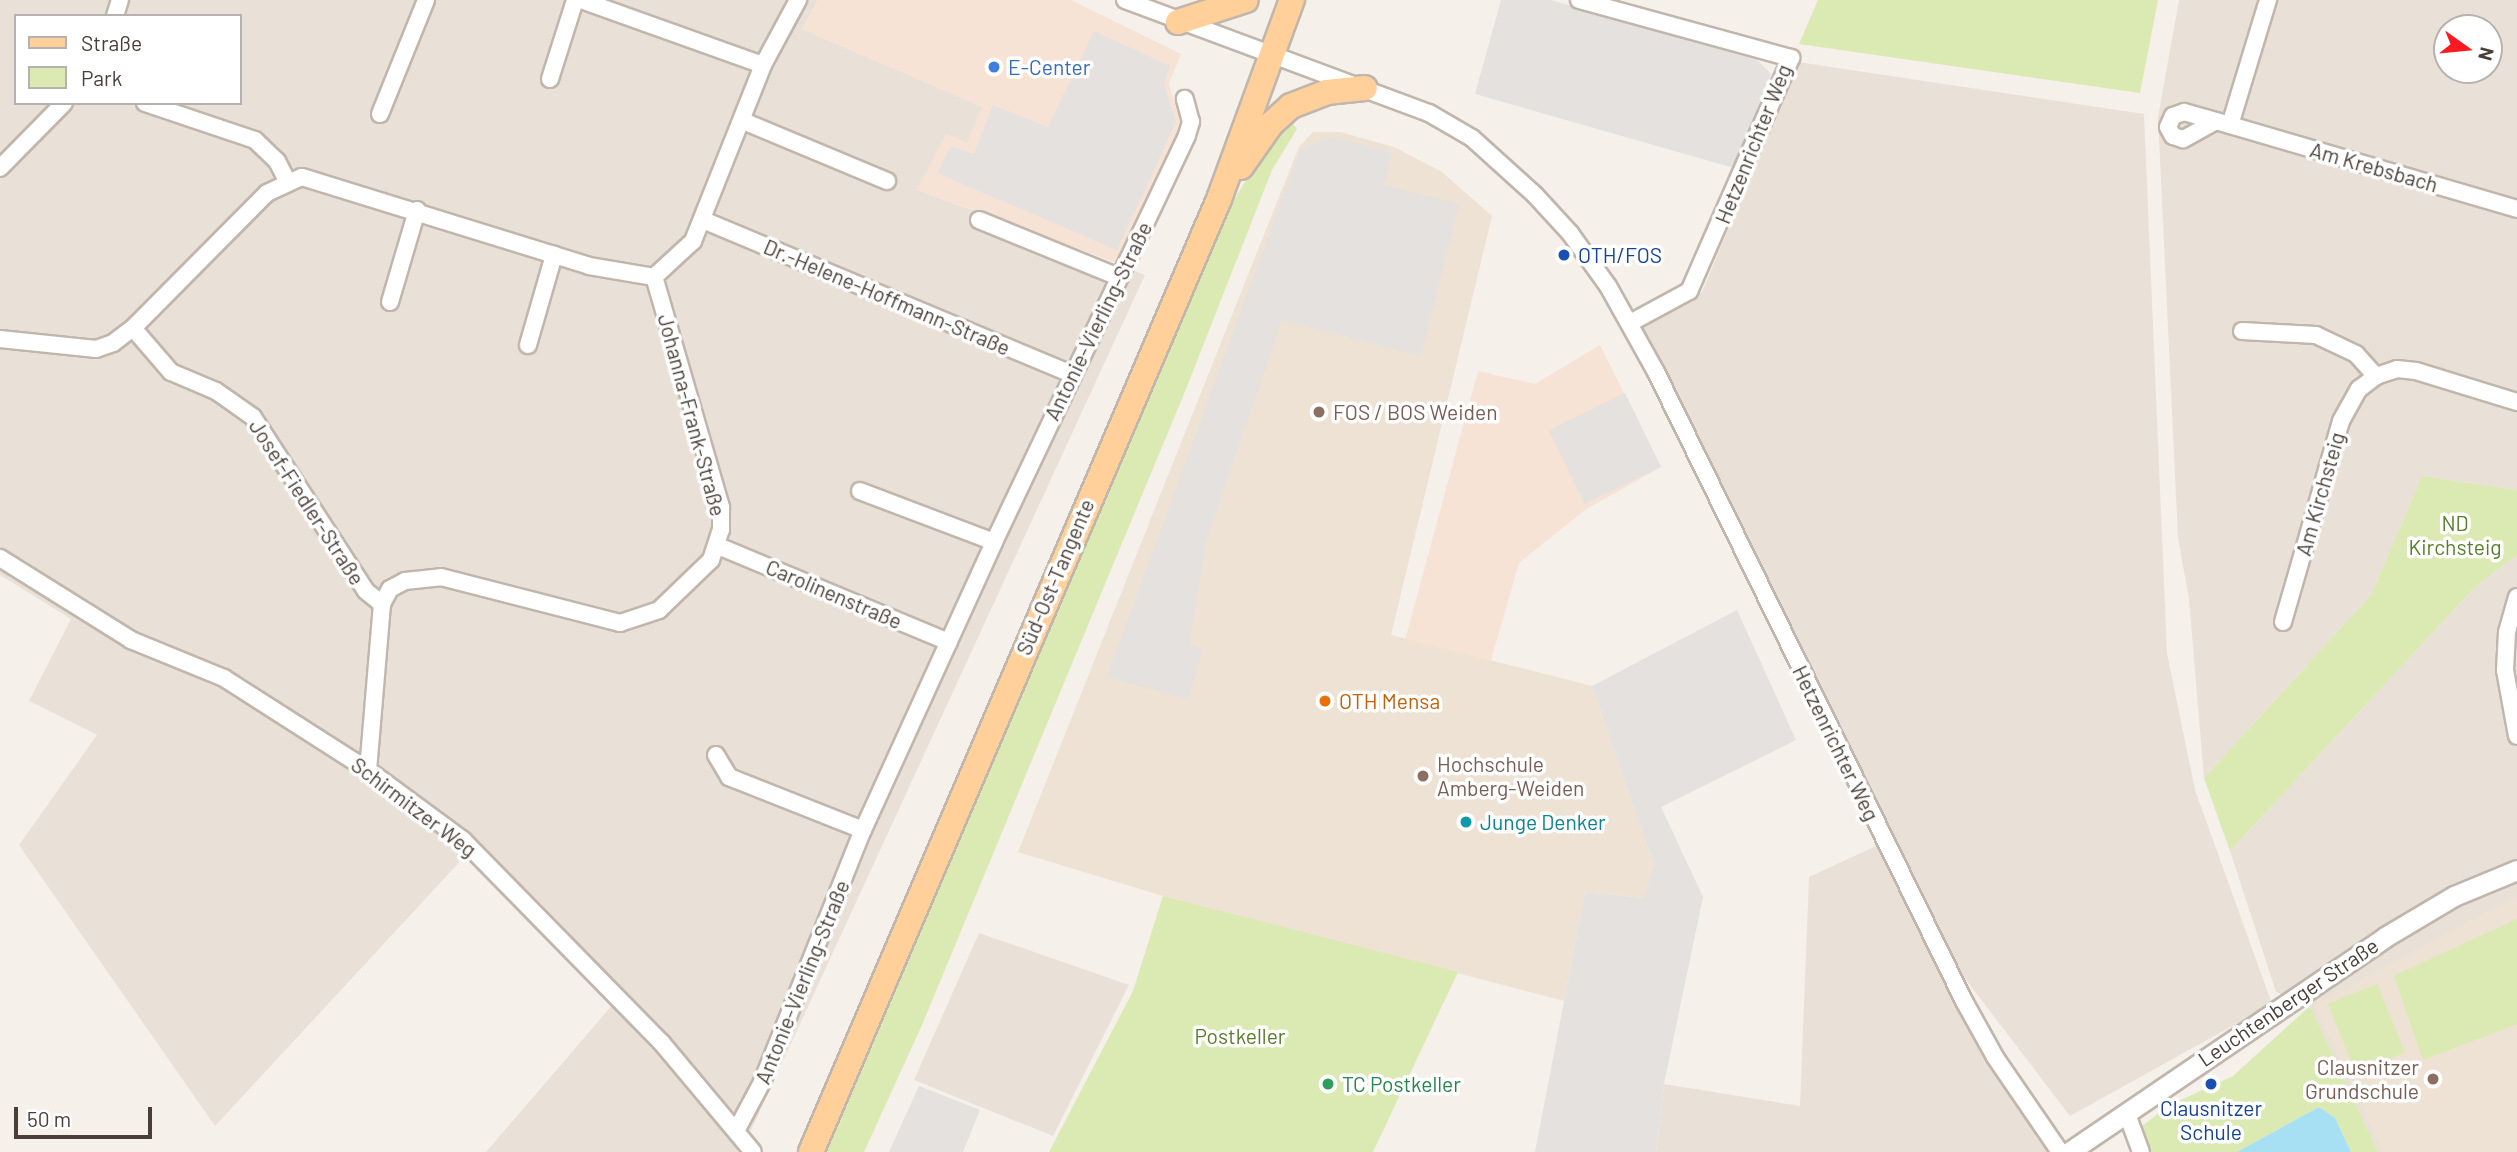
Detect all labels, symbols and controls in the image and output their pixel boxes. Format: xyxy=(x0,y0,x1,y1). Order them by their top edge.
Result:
legend xyxy=(14,14,242,105)
north arrow xyxy=(2433,14,2503,84)
text: Straße xyxy=(81,30,142,55)
text: N xyxy=(2474,45,2500,63)
place label: E-Center xyxy=(1008,54,1090,80)
marker: E-Center xyxy=(986,59,1002,75)
street label: Hetzenrichter Weg xyxy=(1710,61,1796,227)
text: Park xyxy=(81,65,122,90)
street label: Am Krebsbach xyxy=(2307,137,2441,197)
street label: Antonie-Vierling-Straße xyxy=(1039,218,1157,424)
street label: Dr.-Helene-Hoffmann-Straße xyxy=(760,234,1014,360)
place label: OTH/FOS xyxy=(1578,242,1662,268)
marker: OTH/FOS xyxy=(1556,247,1572,263)
street label: Johanna-Frank-Straße xyxy=(653,311,731,519)
place label: FOS / BOS Weiden xyxy=(1333,399,1498,425)
marker: FOS / BOS Weiden xyxy=(1311,404,1327,420)
street label: Josef-Fiedler-Straße xyxy=(244,414,370,590)
street label: Am Kirchsteig xyxy=(2290,429,2350,559)
street label: Süd-Ost-Tangente xyxy=(1011,495,1099,659)
park label: ND Kirchsteig xyxy=(2408,510,2502,560)
street label: Carolinenstraße xyxy=(762,554,906,634)
street label: Hetzenrichter Weg xyxy=(1787,661,1885,825)
place label: OTH Mensa xyxy=(1339,688,1440,714)
marker: OTH Mensa xyxy=(1317,693,1333,709)
place label: Hochschule Amberg-Weiden xyxy=(1437,751,1584,801)
street label: Schirmitzer Weg xyxy=(346,752,482,862)
marker: Hochschule Amberg-Weiden xyxy=(1415,768,1431,784)
place label: Junge Denker xyxy=(1480,809,1606,835)
marker: Junge Denker xyxy=(1458,814,1474,830)
street label: Antonie-Vierling-Straße xyxy=(750,876,854,1088)
street label: Leuchtenberger Straße xyxy=(2193,932,2383,1072)
park label: Postkeller xyxy=(1194,1023,1286,1049)
place label: Clausnitzer Grundschule xyxy=(2305,1054,2419,1104)
place label: TC Postkeller xyxy=(1342,1071,1461,1097)
marker: Clausnitzer Grundschule xyxy=(2425,1071,2441,1087)
marker: TC Postkeller xyxy=(1320,1076,1336,1092)
marker: Clausnitzer Schule xyxy=(2203,1076,2219,1092)
scale bar xyxy=(18,1092,156,1136)
place label: Clausnitzer Schule xyxy=(2160,1095,2262,1145)
text: 50 m xyxy=(27,1106,71,1131)

